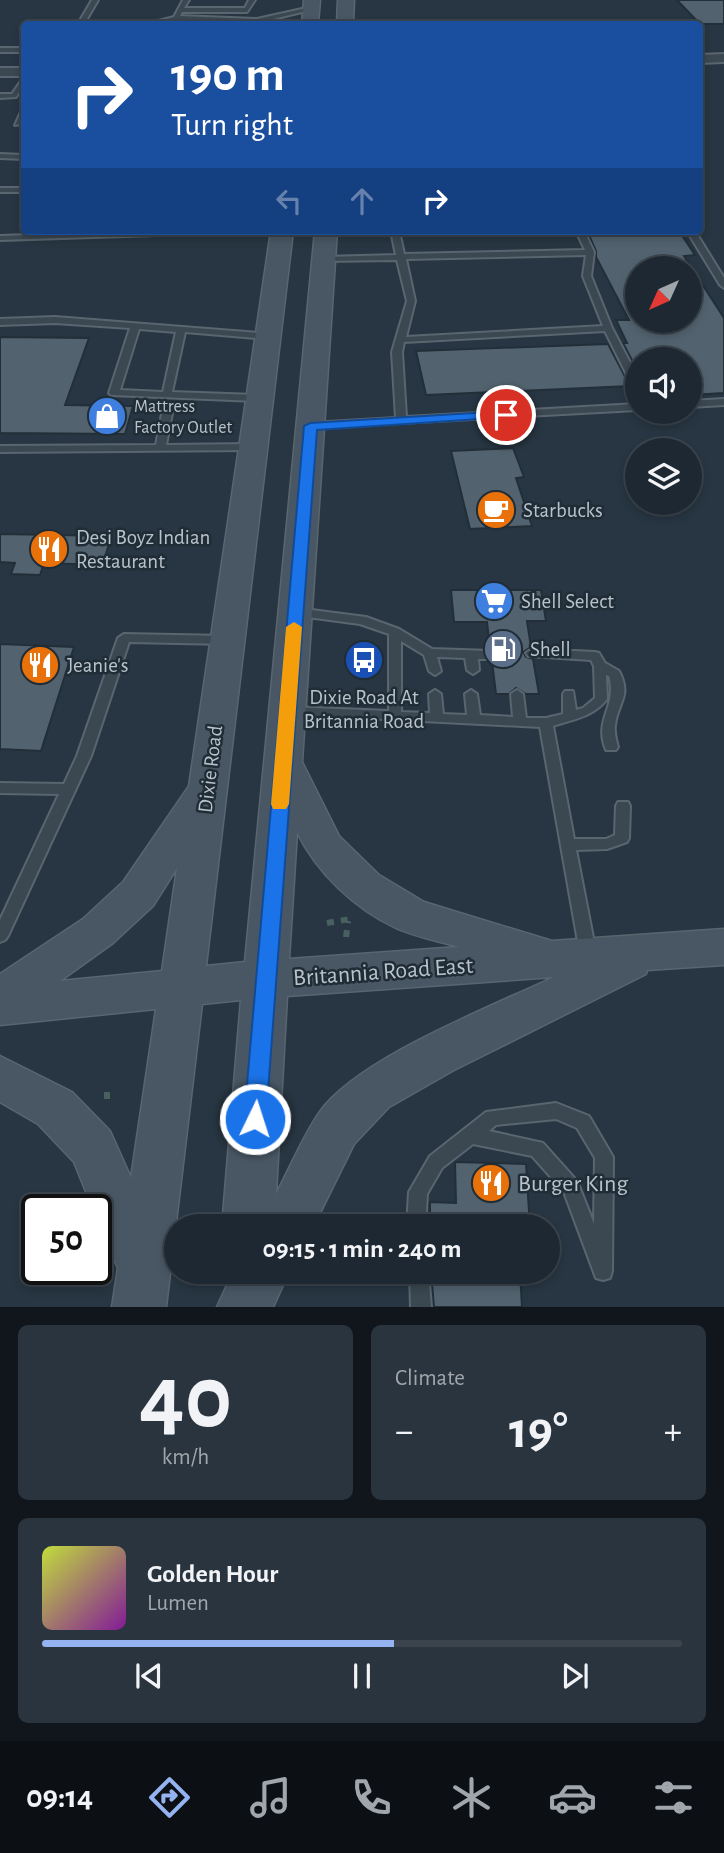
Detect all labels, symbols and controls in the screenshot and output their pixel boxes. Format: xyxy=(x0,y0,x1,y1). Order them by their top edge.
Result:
icon: right xyxy=(56,49,147,140)
text: 190 m xyxy=(171,51,285,100)
text: Turn right xyxy=(171,109,293,141)
icon: left xyxy=(270,182,308,220)
icon: ahead xyxy=(343,182,381,220)
icon: right xyxy=(416,182,454,220)
north arrow xyxy=(625,256,702,332)
map controls xyxy=(625,256,702,515)
button: sound xyxy=(625,347,702,424)
pin xyxy=(476,385,536,445)
shop icon: Mattress Factory Outlet xyxy=(86,395,128,437)
icon: arrive xyxy=(487,396,525,434)
place label: Mattress Factory Outlet xyxy=(134,398,232,437)
button: layers xyxy=(625,438,702,515)
cafe icon: Starbucks xyxy=(475,489,517,531)
place label: Starbucks xyxy=(523,500,603,521)
place label: Desi Boyz Indian Restaurant xyxy=(76,527,210,572)
restaurant icon: Desi Boyz Indian Restaurant xyxy=(28,528,70,570)
supermarket icon: Shell Select xyxy=(473,580,515,622)
place label: Shell Select xyxy=(521,591,614,612)
fuel station icon: Shell xyxy=(482,628,524,670)
bus stop icon: Dixie Road At Britannia Road xyxy=(343,639,385,681)
place label: Shell xyxy=(530,639,571,660)
restaurant icon: Jeanie's xyxy=(19,644,61,686)
place label: Jeanie's xyxy=(67,655,129,676)
place label: Dixie Road At Britannia Road xyxy=(304,687,424,732)
street label: Dixie Road xyxy=(195,724,226,814)
street label: Britannia Road East xyxy=(292,954,474,990)
position arrow xyxy=(218,1082,292,1156)
restaurant icon: Burger King xyxy=(470,1162,512,1204)
place label: Burger King xyxy=(518,1172,628,1196)
speed limit sign: 50 xyxy=(21,1194,112,1285)
text: 09:15 · 1 min · 240 m xyxy=(263,1236,461,1262)
text: 40 xyxy=(139,1353,232,1444)
text: Climate xyxy=(395,1367,465,1390)
text: 19° xyxy=(509,1405,568,1457)
text: − xyxy=(395,1413,413,1451)
text: + xyxy=(664,1413,682,1451)
text: km/h xyxy=(162,1446,209,1469)
text: Golden Hour xyxy=(147,1561,278,1587)
text: Lumen xyxy=(147,1592,209,1615)
icon: previous xyxy=(130,1657,168,1695)
icon: pause xyxy=(343,1657,381,1695)
icon: next xyxy=(556,1657,594,1695)
icon: directions xyxy=(145,1773,194,1822)
icon: music xyxy=(246,1773,295,1822)
icon: phone xyxy=(347,1773,396,1822)
icon: climate xyxy=(447,1773,496,1822)
icon: car xyxy=(548,1773,597,1822)
icon: filters xyxy=(649,1773,698,1822)
text: 09:14 xyxy=(26,1781,93,1813)

